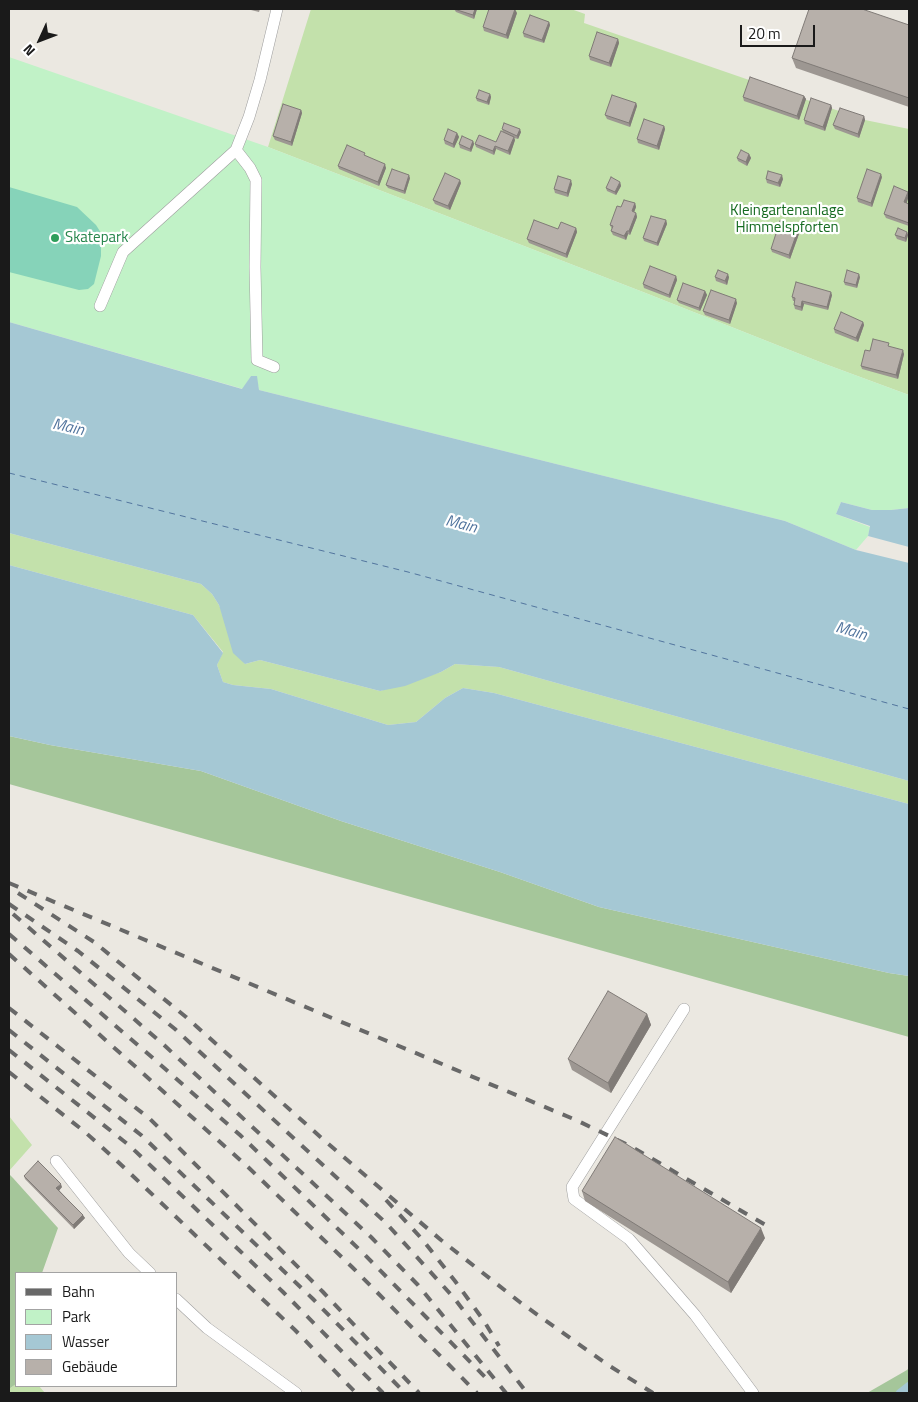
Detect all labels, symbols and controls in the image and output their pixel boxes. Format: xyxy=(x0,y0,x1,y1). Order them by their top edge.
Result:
north arrow xyxy=(15,15,65,65)
scale bar xyxy=(743,15,818,47)
text: 20 m xyxy=(748,22,781,45)
text: N xyxy=(18,40,40,61)
park label: Kleingartenanlage Himmelspforten xyxy=(730,202,844,237)
place label: Skatepark xyxy=(65,229,128,247)
marker: Skatepark xyxy=(49,232,61,244)
water label: Main xyxy=(51,415,85,441)
water label: Main xyxy=(443,512,479,538)
water label: Main xyxy=(833,618,869,646)
legend xyxy=(15,1272,178,1387)
text: Bahn xyxy=(62,1280,95,1303)
text: Park xyxy=(62,1305,91,1328)
text: Wasser xyxy=(62,1330,109,1353)
text: Gebäude xyxy=(62,1355,118,1378)

